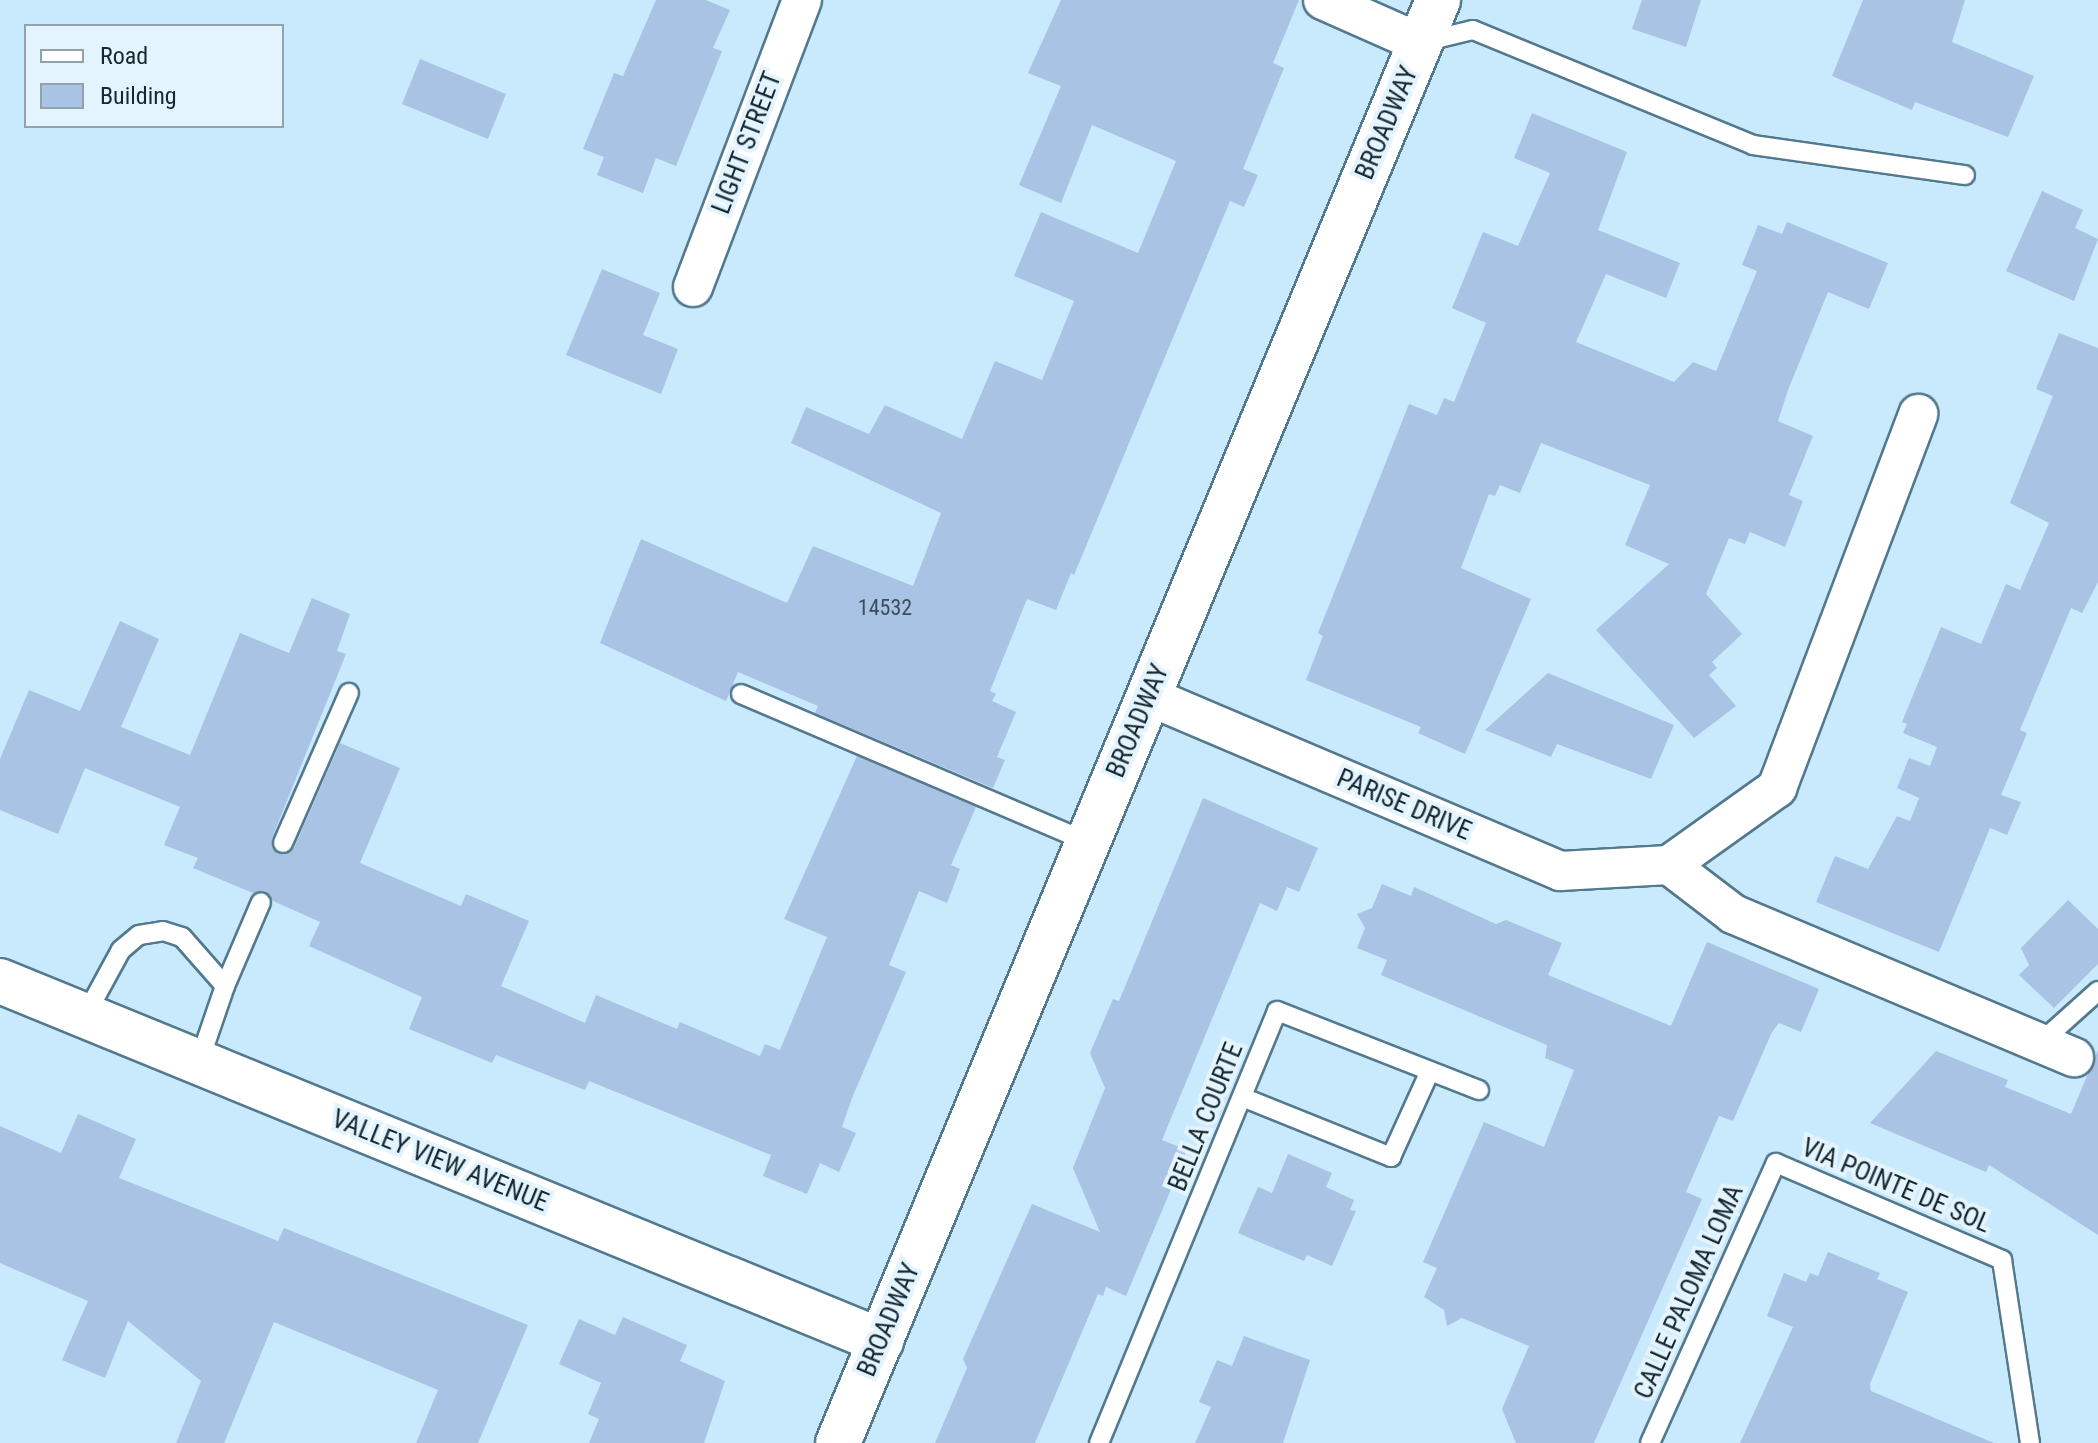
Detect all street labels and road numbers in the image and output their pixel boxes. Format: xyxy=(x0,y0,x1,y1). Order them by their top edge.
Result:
street label: BROADWAY xyxy=(1349,62,1425,184)
street label: LIGHT STREET xyxy=(706,67,788,219)
street label: BROADWAY xyxy=(1100,660,1176,782)
street label: PARISE DRIVE xyxy=(1332,763,1476,847)
street label: BELLA COURTE xyxy=(1162,1038,1250,1196)
street label: VALLEY VIEW AVENUE xyxy=(327,1103,553,1219)
street label: VIA POINTE DE SOL xyxy=(1797,1132,1995,1240)
street label: CALLE PALOMA LOMA xyxy=(1628,1180,1750,1404)
street label: BROADWAY xyxy=(851,1259,927,1381)

